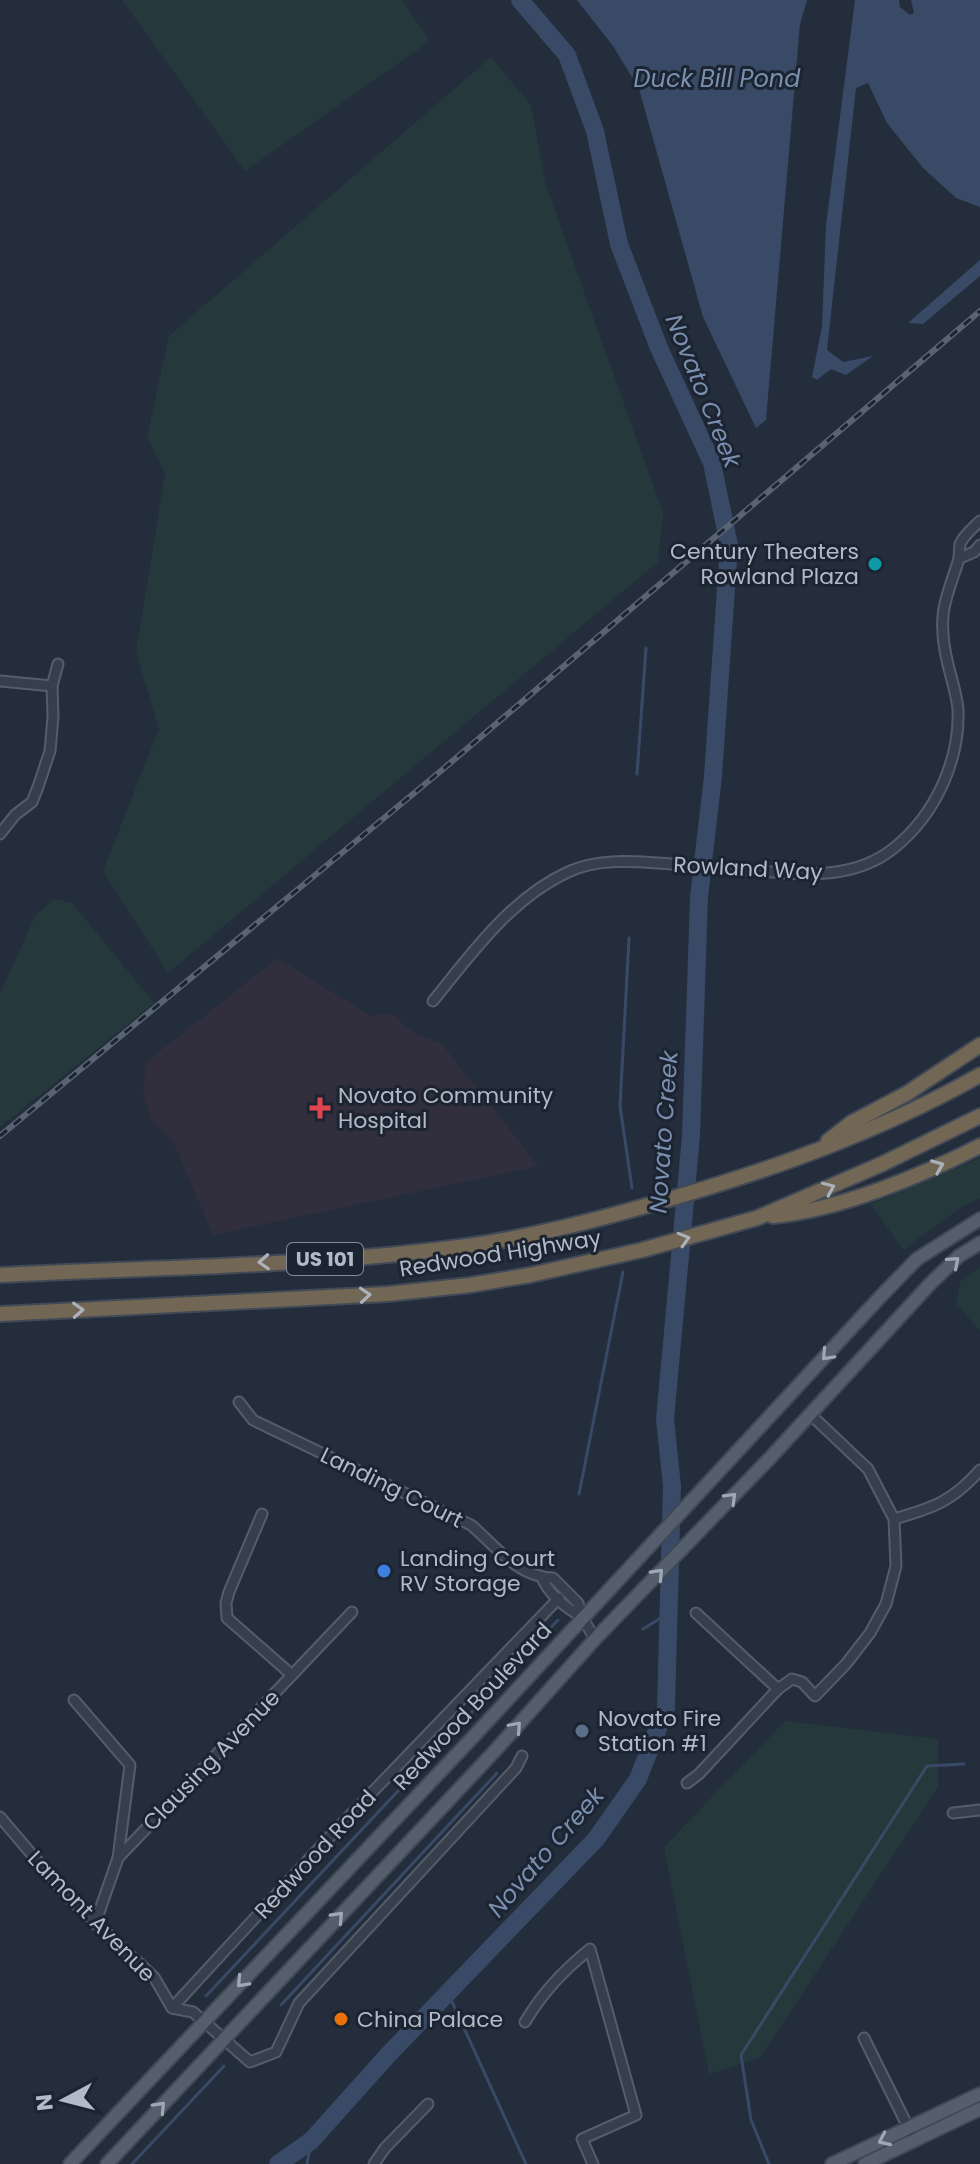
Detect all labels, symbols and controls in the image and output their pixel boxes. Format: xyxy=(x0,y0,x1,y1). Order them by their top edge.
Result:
water label: Duck Bill Pond xyxy=(634,62,801,95)
water label: Novato Creek xyxy=(658,309,750,474)
place label: Century Theaters Rowland Plaza xyxy=(670,536,859,592)
marker: Century Theaters Rowland Plaza xyxy=(866,555,884,573)
street label: Rowland Way xyxy=(673,849,824,888)
water label: Novato Creek xyxy=(641,1048,686,1214)
place label: Novato Community Hospital xyxy=(338,1080,554,1136)
marker: Novato Community Hospital xyxy=(309,1097,331,1119)
one-way arrow xyxy=(930,1159,944,1176)
one-way arrow xyxy=(821,1182,835,1198)
street label: Redwood Highway xyxy=(397,1222,604,1285)
one-way arrow xyxy=(677,1231,691,1248)
road number: US 101 xyxy=(287,1243,363,1275)
one-way arrow xyxy=(258,1254,270,1271)
one-way arrow xyxy=(944,1257,959,1272)
one-way arrow xyxy=(359,1287,372,1304)
one-way arrow xyxy=(72,1301,85,1318)
one-way arrow xyxy=(821,1346,836,1360)
street label: Landing Court xyxy=(315,1440,468,1535)
one-way arrow xyxy=(722,1493,736,1507)
place label: Landing Court RV Storage xyxy=(400,1543,555,1599)
marker: Landing Court RV Storage xyxy=(375,1562,393,1580)
one-way arrow xyxy=(648,1568,662,1583)
street label: Redwood Boulevard xyxy=(386,1615,559,1797)
street label: Clausing Avenue xyxy=(136,1683,287,1838)
place label: Novato Fire Station #1 xyxy=(598,1703,721,1759)
one-way arrow xyxy=(506,1722,520,1737)
marker: Novato Fire Station #1 xyxy=(573,1722,591,1740)
water label: Novato Creek xyxy=(480,1778,613,1924)
street label: Redwood Road xyxy=(247,1783,383,1926)
street label: Lamont Avenue xyxy=(21,1844,162,1989)
one-way arrow xyxy=(329,1912,343,1926)
one-way arrow xyxy=(237,1973,252,1987)
place label: China Palace xyxy=(357,2004,503,2035)
marker: China Palace xyxy=(332,2010,350,2028)
north arrow xyxy=(24,2060,104,2140)
text: N xyxy=(28,2092,61,2112)
one-way arrow xyxy=(151,2102,166,2116)
one-way arrow xyxy=(878,2130,893,2146)

